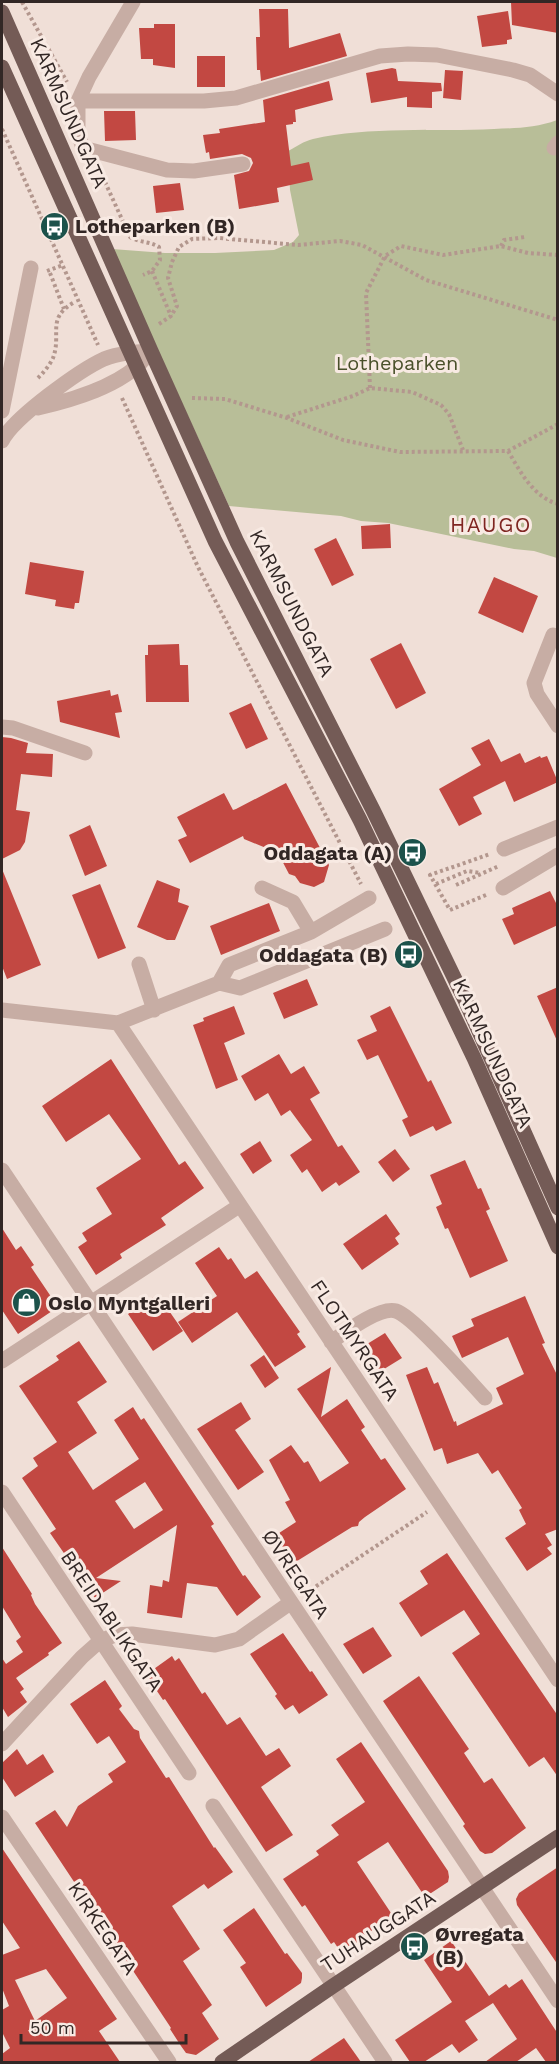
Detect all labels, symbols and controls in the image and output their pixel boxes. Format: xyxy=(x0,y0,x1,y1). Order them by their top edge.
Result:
street label: KARMSUNDGATA xyxy=(25,34,113,192)
bus stop icon: Lotheparken (B) xyxy=(38,210,70,242)
place label: Lotheparken (B) xyxy=(75,214,235,238)
park label: Lotheparken xyxy=(336,351,458,375)
district label: HAUGO xyxy=(450,512,532,537)
street label: KARMSUNDGATA xyxy=(245,525,339,681)
bus stop icon: Oddagata (A) xyxy=(397,837,429,869)
place label: Oddagata (A) xyxy=(264,841,392,865)
bus stop icon: Oddagata (B) xyxy=(393,939,425,971)
place label: Oddagata (B) xyxy=(259,943,388,967)
street label: KARMSUNDGATA xyxy=(448,974,538,1132)
street label: FLOTMYRGATA xyxy=(306,1275,404,1405)
shop icon: Oslo Myntgalleri xyxy=(11,1287,43,1319)
place label: Oslo Myntgalleri xyxy=(48,1291,210,1315)
street label: ØVREGATA xyxy=(257,1525,335,1623)
street label: BREIDABLIKGATA xyxy=(56,1546,168,1696)
street label: KIRKEGATA xyxy=(63,1877,143,1979)
street label: TUHAUGGATA xyxy=(316,1885,440,1977)
place label: Øvregata (B) xyxy=(435,1922,524,1969)
bus stop icon: Øvregata (B) xyxy=(398,1930,430,1962)
scale bar xyxy=(21,2007,186,2045)
text: 50 m xyxy=(30,2017,75,2038)

